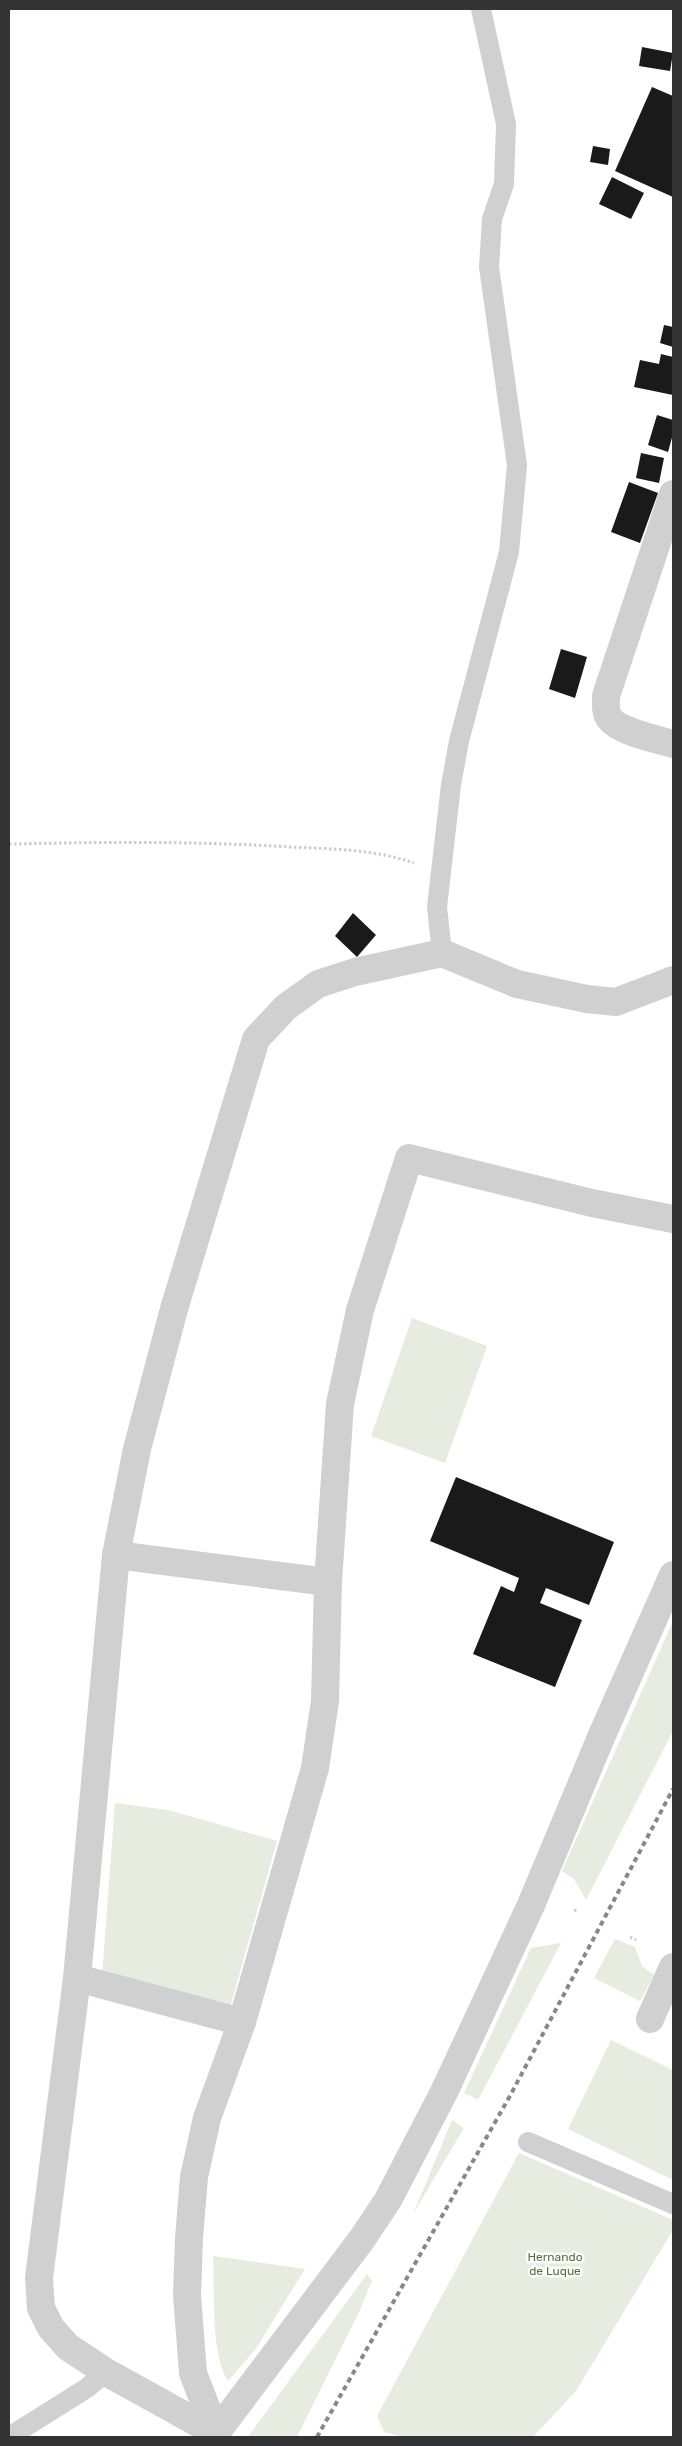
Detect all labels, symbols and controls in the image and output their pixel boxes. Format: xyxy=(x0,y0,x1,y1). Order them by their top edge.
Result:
park label: Hernando de Luque xyxy=(527,2250,583,2278)

